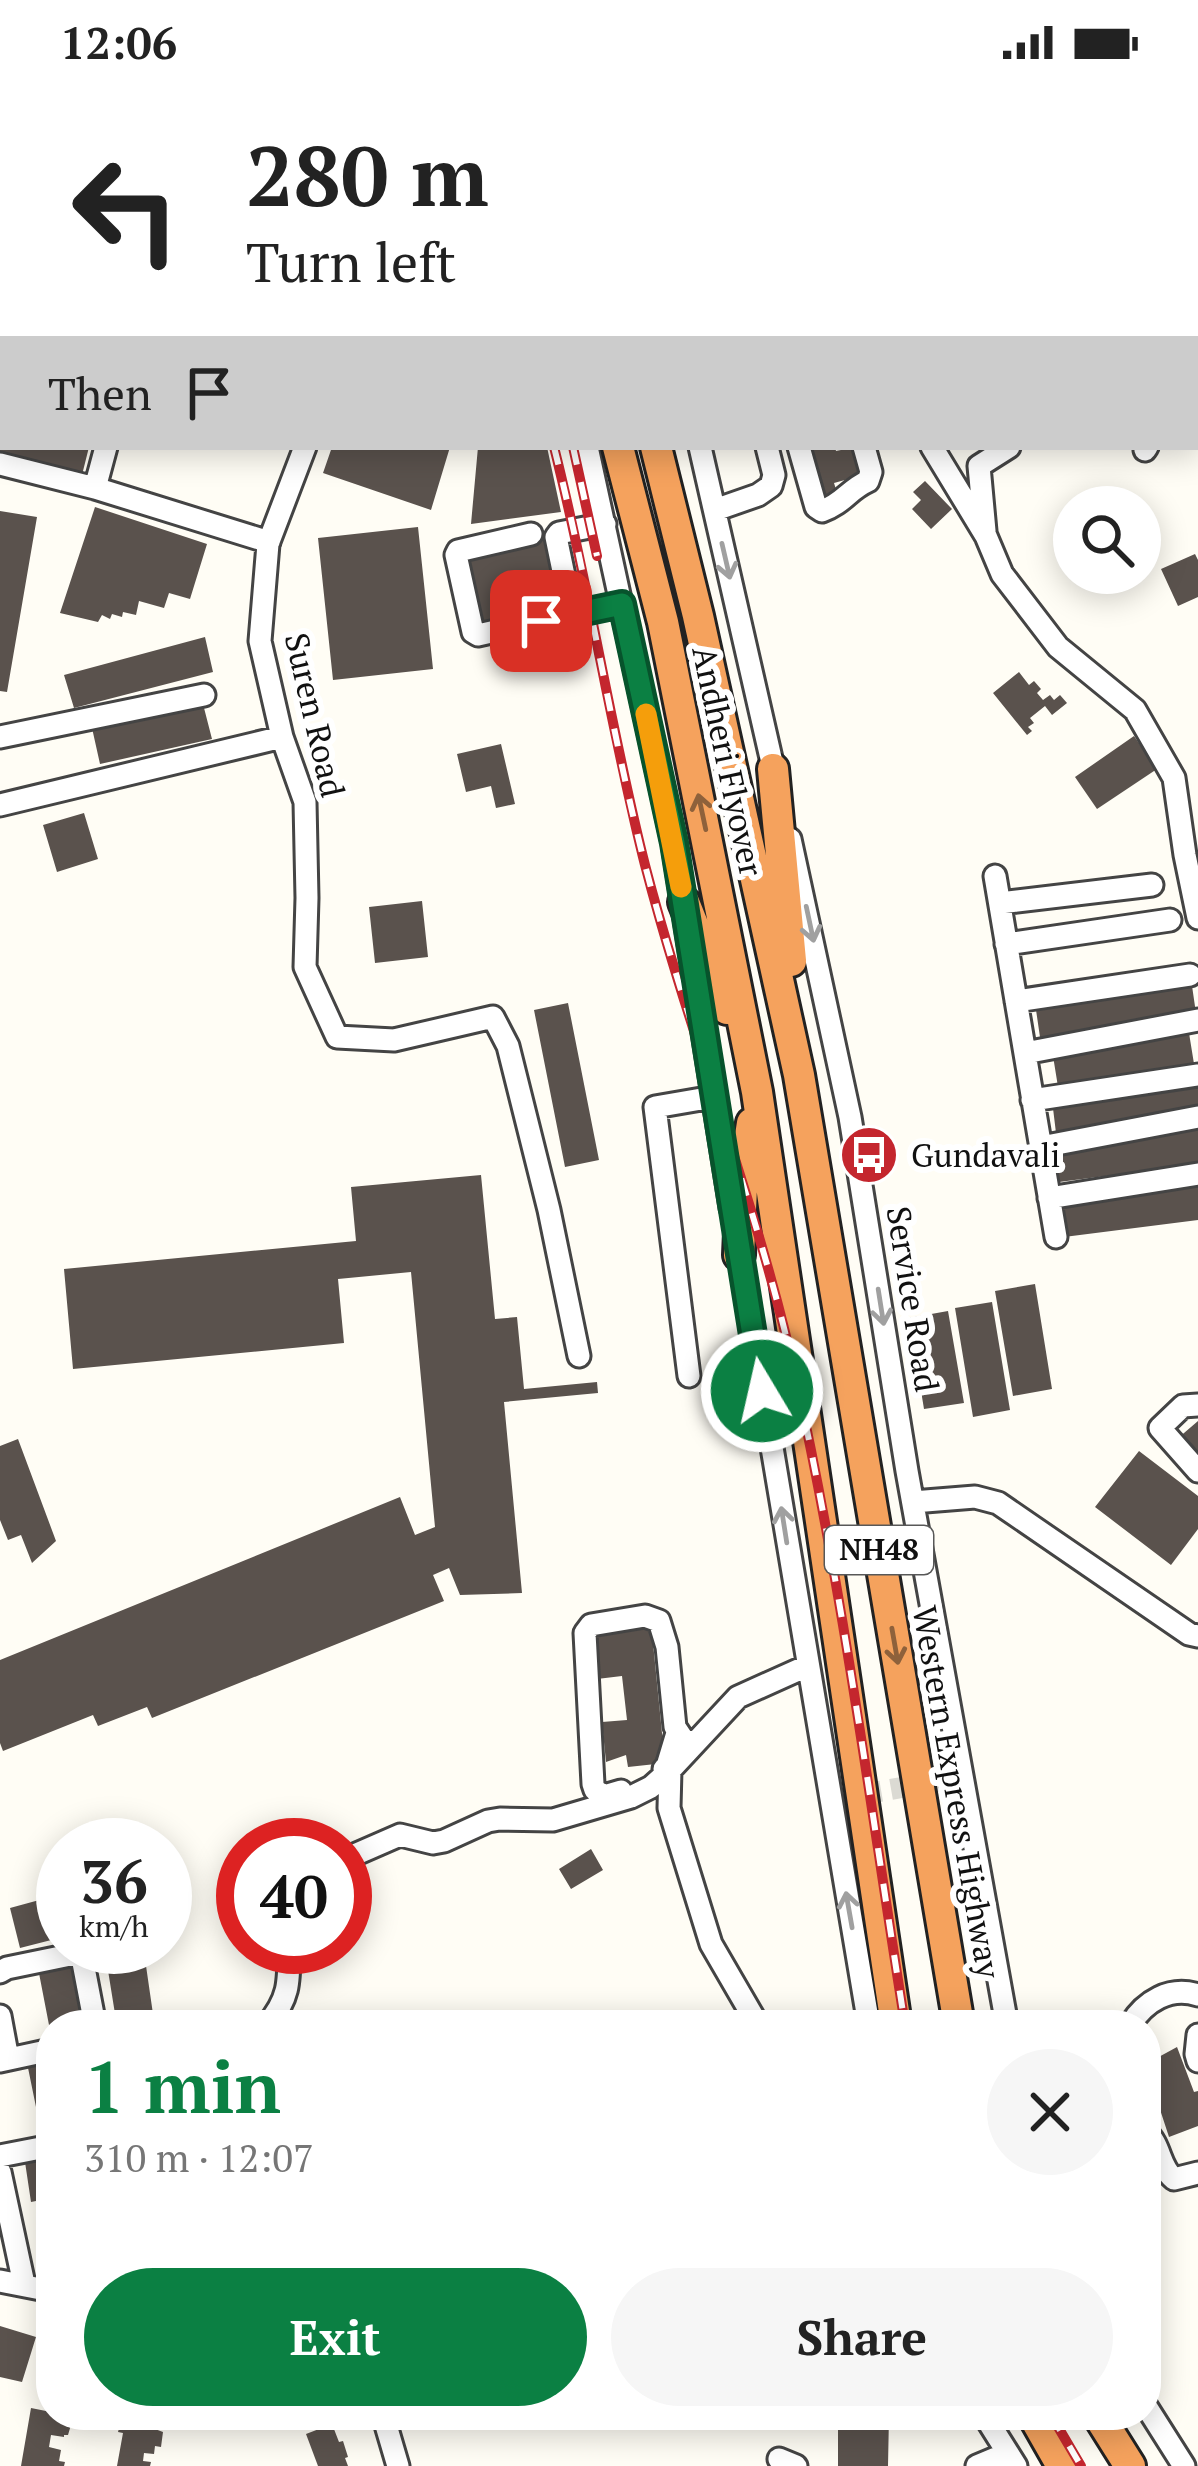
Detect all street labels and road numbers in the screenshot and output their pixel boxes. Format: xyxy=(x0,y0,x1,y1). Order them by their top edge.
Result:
street label: Suren Road xyxy=(276,629,355,801)
street label: Andheri Flyover xyxy=(683,642,774,880)
street label: Service Road xyxy=(878,1203,949,1395)
road number: NH48 xyxy=(825,1526,933,1574)
street label: Western Express Highway xyxy=(904,1602,1012,1983)

